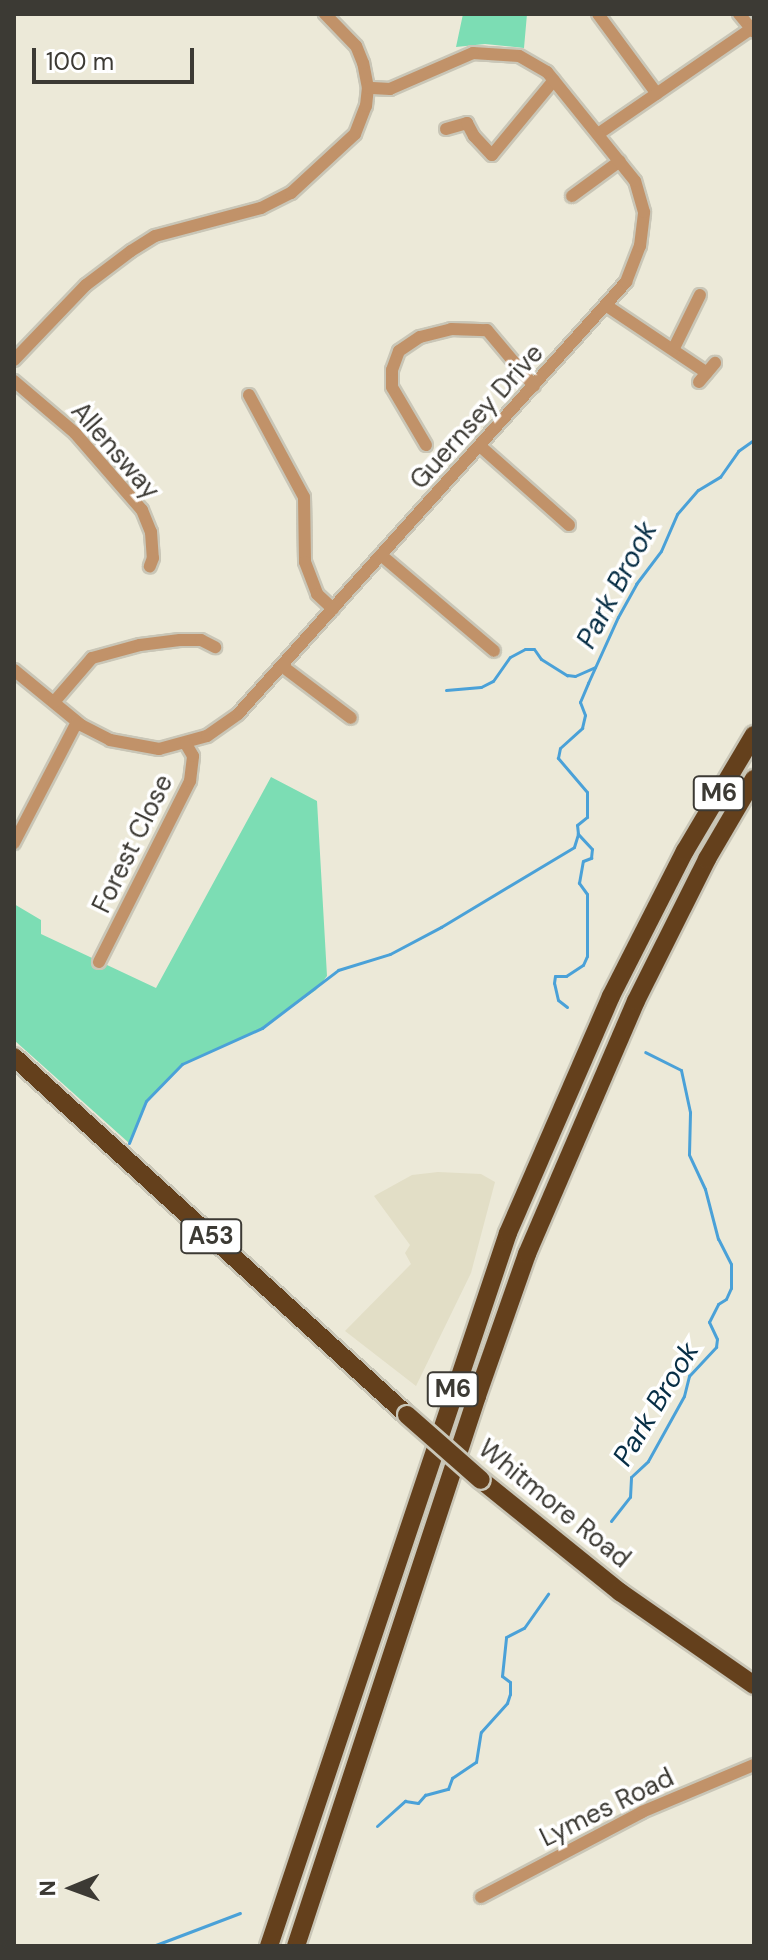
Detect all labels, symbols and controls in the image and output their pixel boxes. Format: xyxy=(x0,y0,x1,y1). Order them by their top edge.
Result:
scale bar xyxy=(36,32,198,82)
text: 100 m xyxy=(46,46,114,77)
street label: Guernsey Drive xyxy=(404,338,550,496)
street label: Allensway xyxy=(64,396,166,506)
water label: Park Brook xyxy=(570,516,664,654)
street label: Forest Close xyxy=(86,770,180,918)
road number: M6 xyxy=(691,773,747,813)
road number: A53 xyxy=(179,1216,243,1256)
water label: Park Brook xyxy=(606,1336,706,1472)
road number: M6 xyxy=(425,1369,481,1409)
street label: Whitmore Road xyxy=(472,1433,636,1575)
street label: Lymes Road xyxy=(535,1762,679,1854)
north arrow xyxy=(32,1848,112,1928)
text: N xyxy=(33,1880,62,1897)

